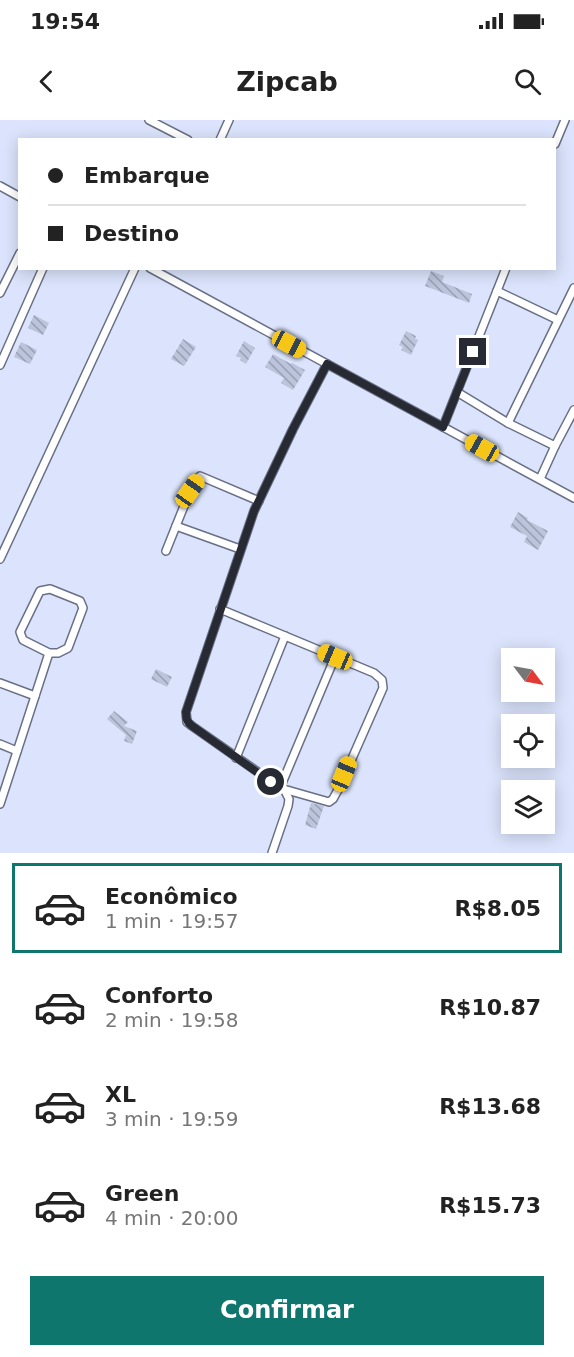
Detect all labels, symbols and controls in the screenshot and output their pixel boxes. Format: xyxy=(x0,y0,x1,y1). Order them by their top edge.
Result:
text: 19:54 xyxy=(30,9,100,34)
icon: back xyxy=(30,65,63,98)
icon: search xyxy=(511,65,544,98)
text: Zipcab xyxy=(236,66,338,97)
text: Embarque xyxy=(84,163,210,188)
text: Destino xyxy=(84,221,179,246)
car xyxy=(269,328,309,360)
route end xyxy=(459,338,486,365)
car xyxy=(462,431,502,465)
car xyxy=(172,471,208,511)
car xyxy=(315,642,355,672)
north arrow xyxy=(501,648,555,702)
map controls xyxy=(501,648,555,834)
button: locate xyxy=(501,714,555,768)
car xyxy=(329,754,359,794)
route start xyxy=(257,768,284,795)
button: layers xyxy=(501,780,555,834)
icon: car xyxy=(33,881,87,935)
text: Econômico xyxy=(105,884,238,909)
text: R$8.05 xyxy=(454,896,541,921)
text: 1 min · 19:57 xyxy=(105,909,239,933)
icon: car xyxy=(33,980,87,1034)
text: Conforto xyxy=(105,983,213,1008)
text: R$10.87 xyxy=(439,995,541,1020)
text: 2 min · 19:58 xyxy=(105,1008,239,1032)
icon: car xyxy=(33,1079,87,1133)
text: XL xyxy=(105,1082,136,1107)
text: R$13.68 xyxy=(439,1094,541,1119)
text: 3 min · 19:59 xyxy=(105,1107,239,1131)
icon: car xyxy=(33,1178,87,1232)
text: Green xyxy=(105,1181,179,1206)
text: R$15.73 xyxy=(439,1193,541,1218)
text: 4 min · 20:00 xyxy=(105,1206,239,1230)
button: Confirmar xyxy=(30,1276,544,1345)

